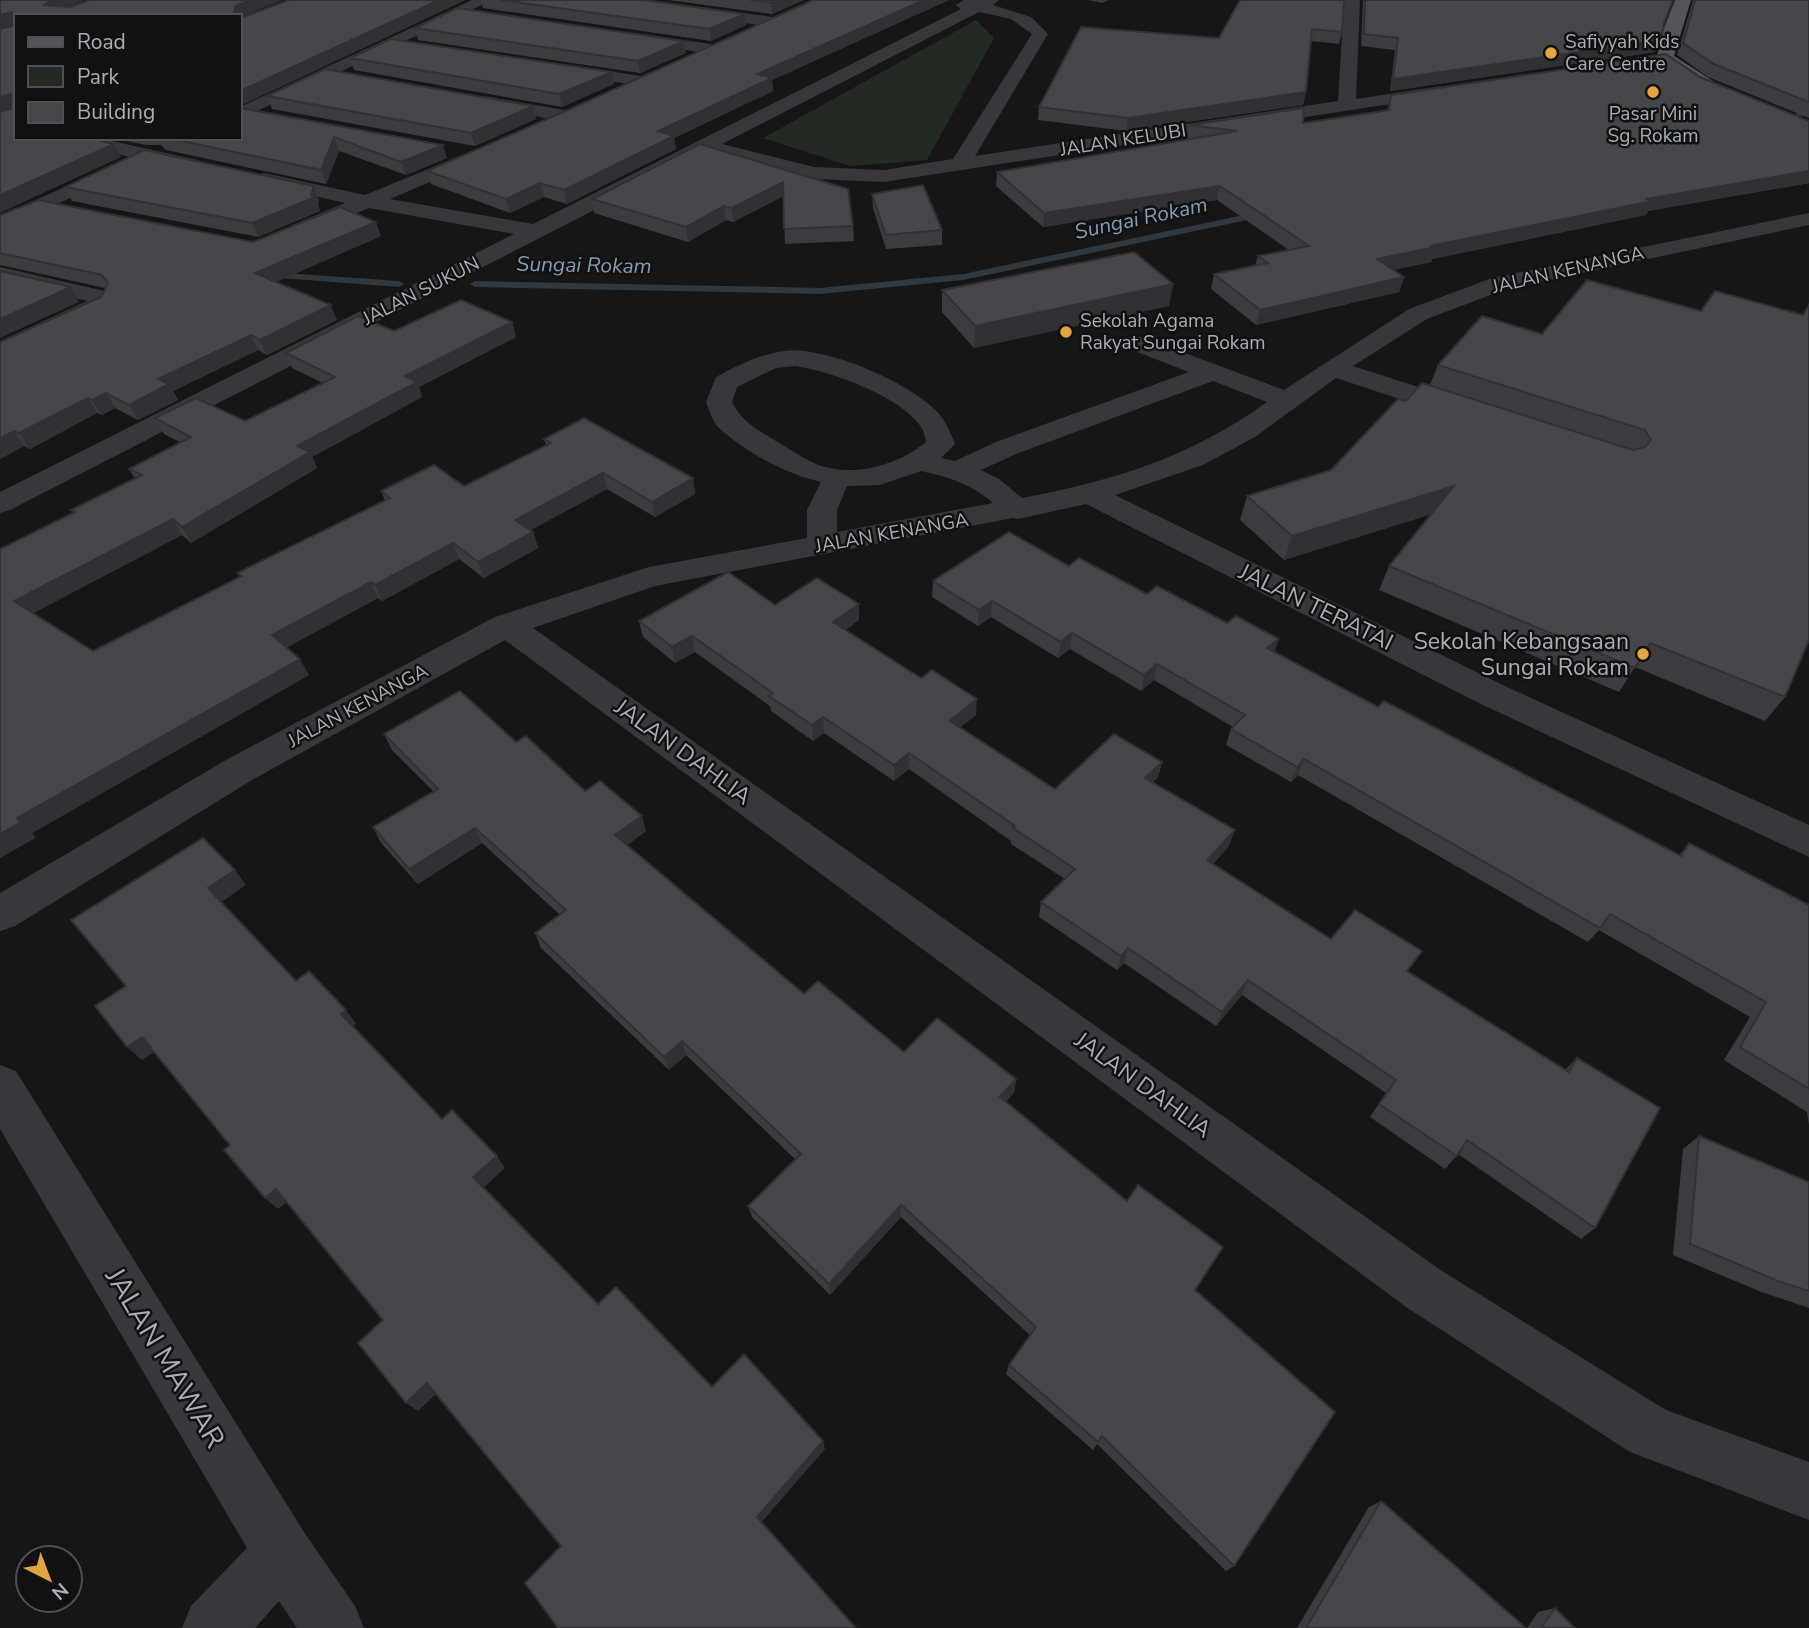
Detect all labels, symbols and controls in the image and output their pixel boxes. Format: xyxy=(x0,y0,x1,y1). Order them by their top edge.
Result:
legend xyxy=(14,14,242,140)
text: Road xyxy=(77,28,126,56)
place label: Safiyyah Kids Care Centre xyxy=(1565,29,1679,77)
marker: Safiyyah Kids Care Centre xyxy=(1543,45,1559,61)
text: Park xyxy=(77,63,119,91)
marker: Pasar Mini Sg. Rokam xyxy=(1645,84,1661,100)
text: Building xyxy=(77,98,155,126)
place label: Pasar Mini Sg. Rokam xyxy=(1608,101,1698,149)
street label: JALAN KELUBI xyxy=(1057,117,1188,163)
water label: Sungai Rokam xyxy=(1072,190,1210,246)
street label: JALAN KENANGA xyxy=(1488,240,1647,300)
street label: JALAN SUKUN xyxy=(357,250,484,332)
water label: Sungai Rokam xyxy=(516,250,652,280)
place label: Sekolah Agama Rakyat Sungai Rokam xyxy=(1080,308,1266,356)
marker: Sekolah Agama Rakyat Sungai Rokam xyxy=(1058,324,1074,340)
street label: JALAN KENANGA xyxy=(812,507,971,559)
street label: JALAN TERATAI xyxy=(1233,556,1398,658)
place label: Sekolah Kebangsaan Sungai Rokam xyxy=(1414,626,1629,683)
marker: Sekolah Kebangsaan Sungai Rokam xyxy=(1635,646,1651,662)
street label: JALAN KENANGA xyxy=(282,658,433,754)
street label: JALAN DAHLIA xyxy=(607,691,758,812)
street label: JALAN DAHLIA xyxy=(1067,1024,1218,1145)
street label: JALAN MAWAR xyxy=(96,1260,234,1455)
north arrow xyxy=(14,1544,84,1614)
text: N xyxy=(46,1576,74,1605)

